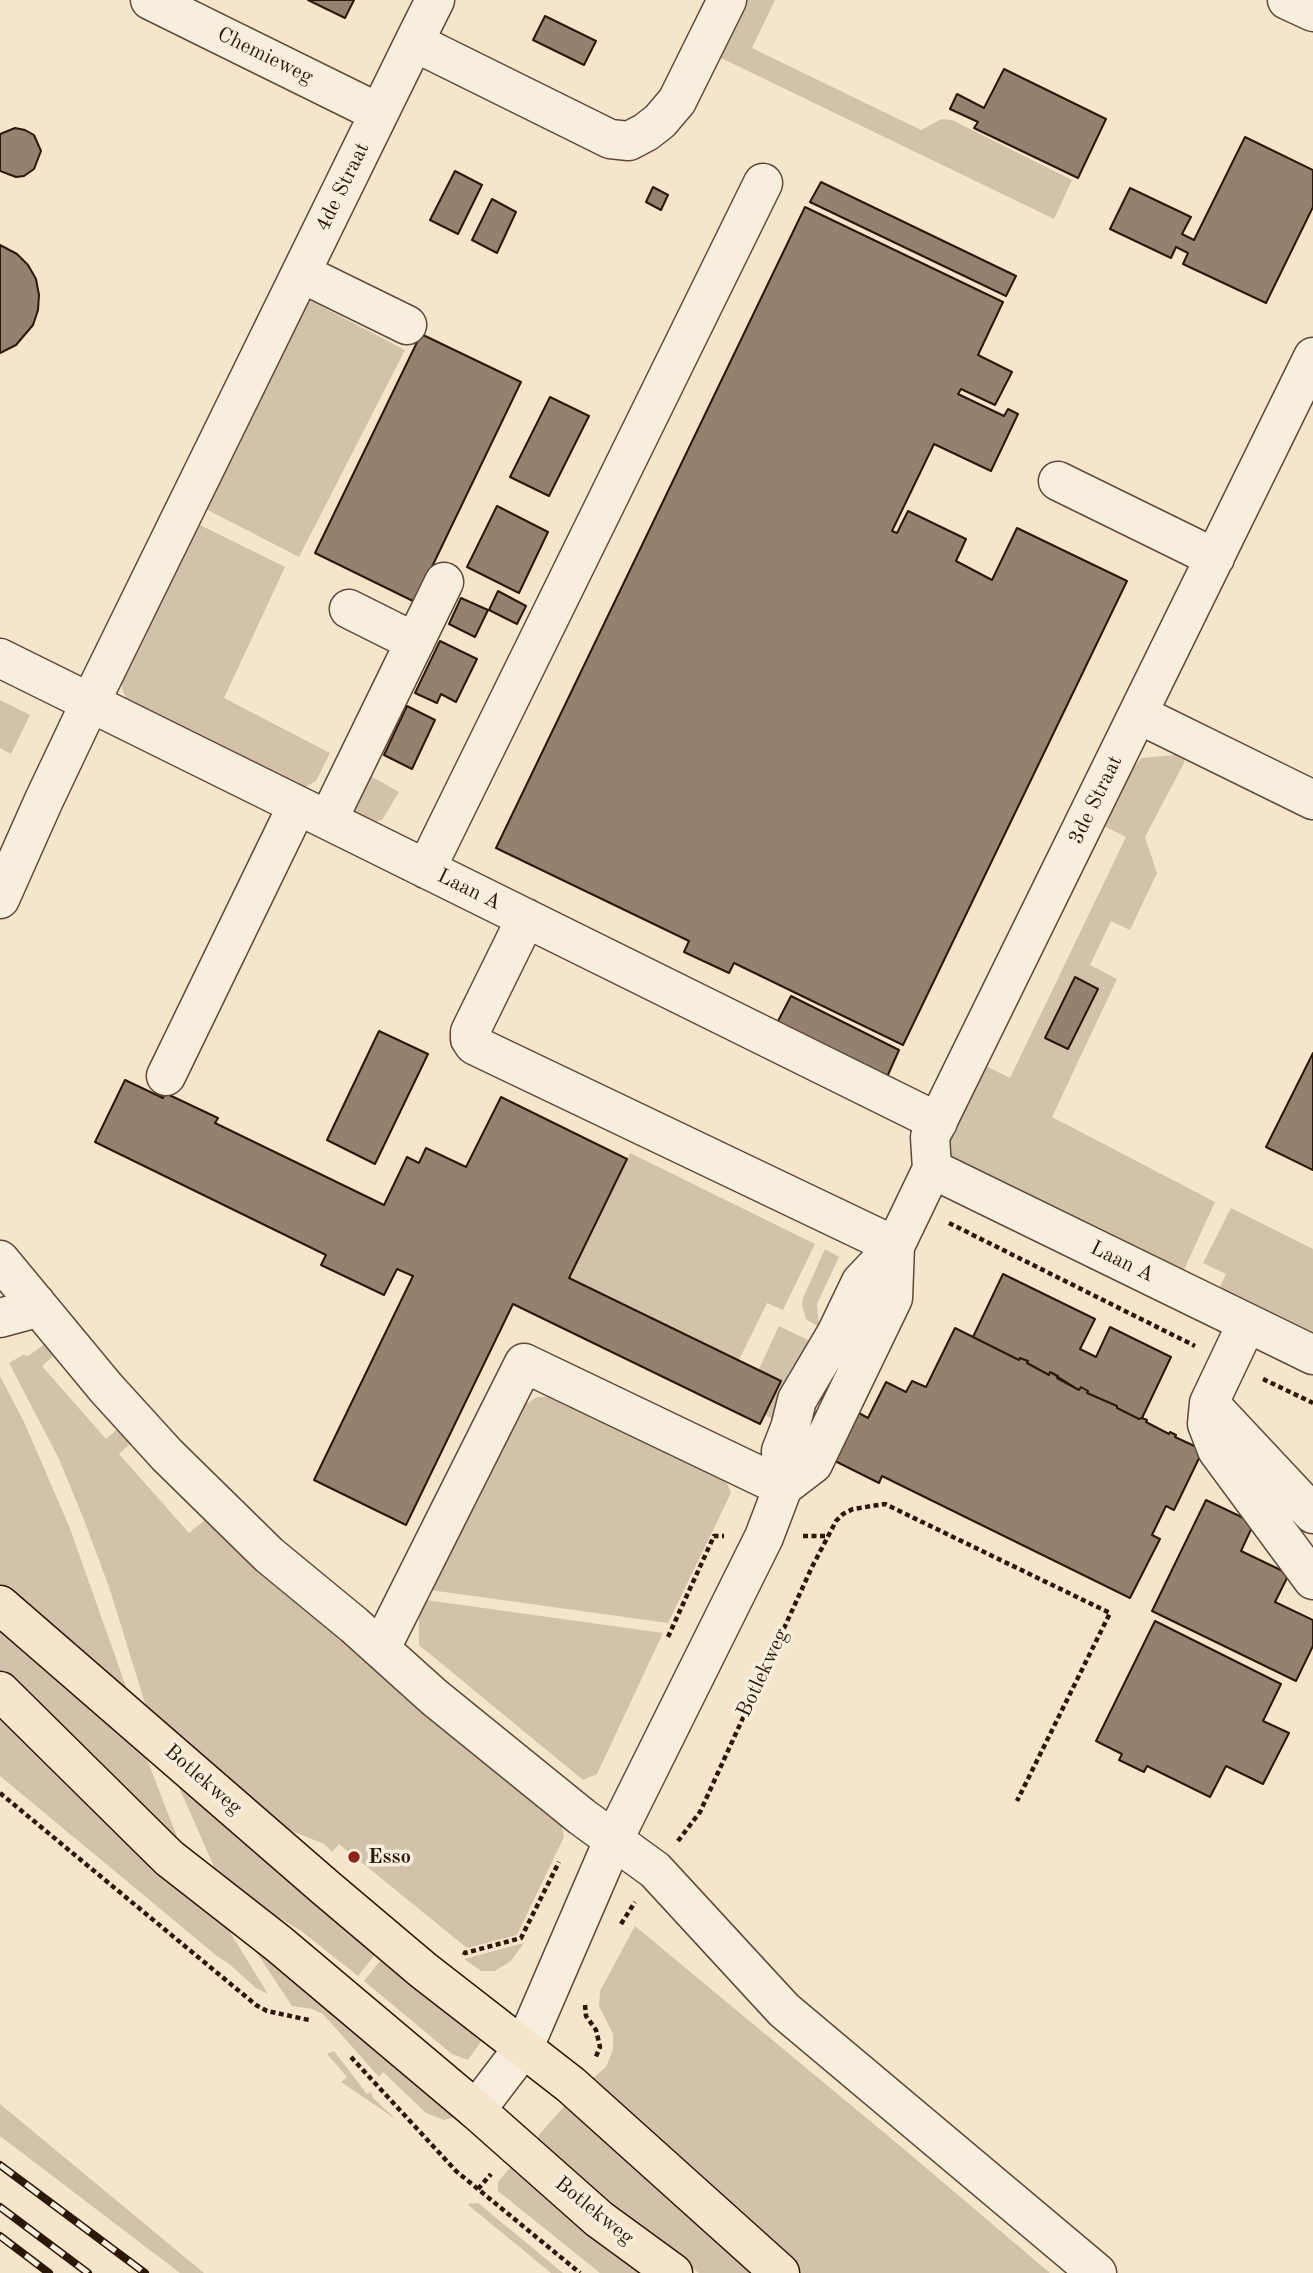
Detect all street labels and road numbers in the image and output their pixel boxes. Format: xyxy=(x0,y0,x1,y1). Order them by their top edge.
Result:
street label: Chemieweg xyxy=(213,22,317,90)
street label: 4de Straat xyxy=(311,138,375,236)
street label: 3de Straat xyxy=(1064,751,1128,849)
street label: Laan A xyxy=(433,864,505,916)
street label: Laan A xyxy=(1086,1236,1158,1288)
street label: Botlekweg xyxy=(732,1625,794,1721)
street label: Botlekweg xyxy=(159,1739,247,1821)
street label: Botlekweg xyxy=(549,2171,639,2251)

